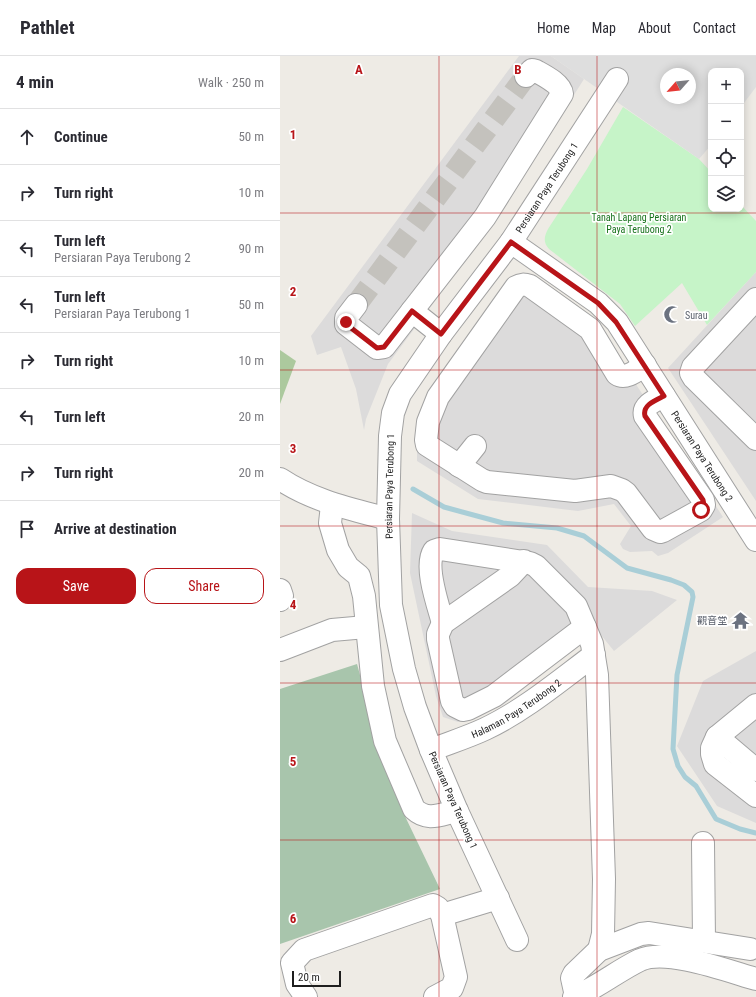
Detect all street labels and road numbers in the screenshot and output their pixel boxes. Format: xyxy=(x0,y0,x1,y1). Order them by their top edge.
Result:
street label: Persiaran Paya Terubong 1 xyxy=(513,141,580,235)
street label: Persiaran Paya Terubong 2 xyxy=(670,409,735,503)
street label: Persiaran Paya Terubong 1 xyxy=(382,434,396,539)
street label: Halaman Paya Terubong 2 xyxy=(470,677,563,740)
street label: Persiaran Paya Terubong 1 xyxy=(427,750,479,850)

